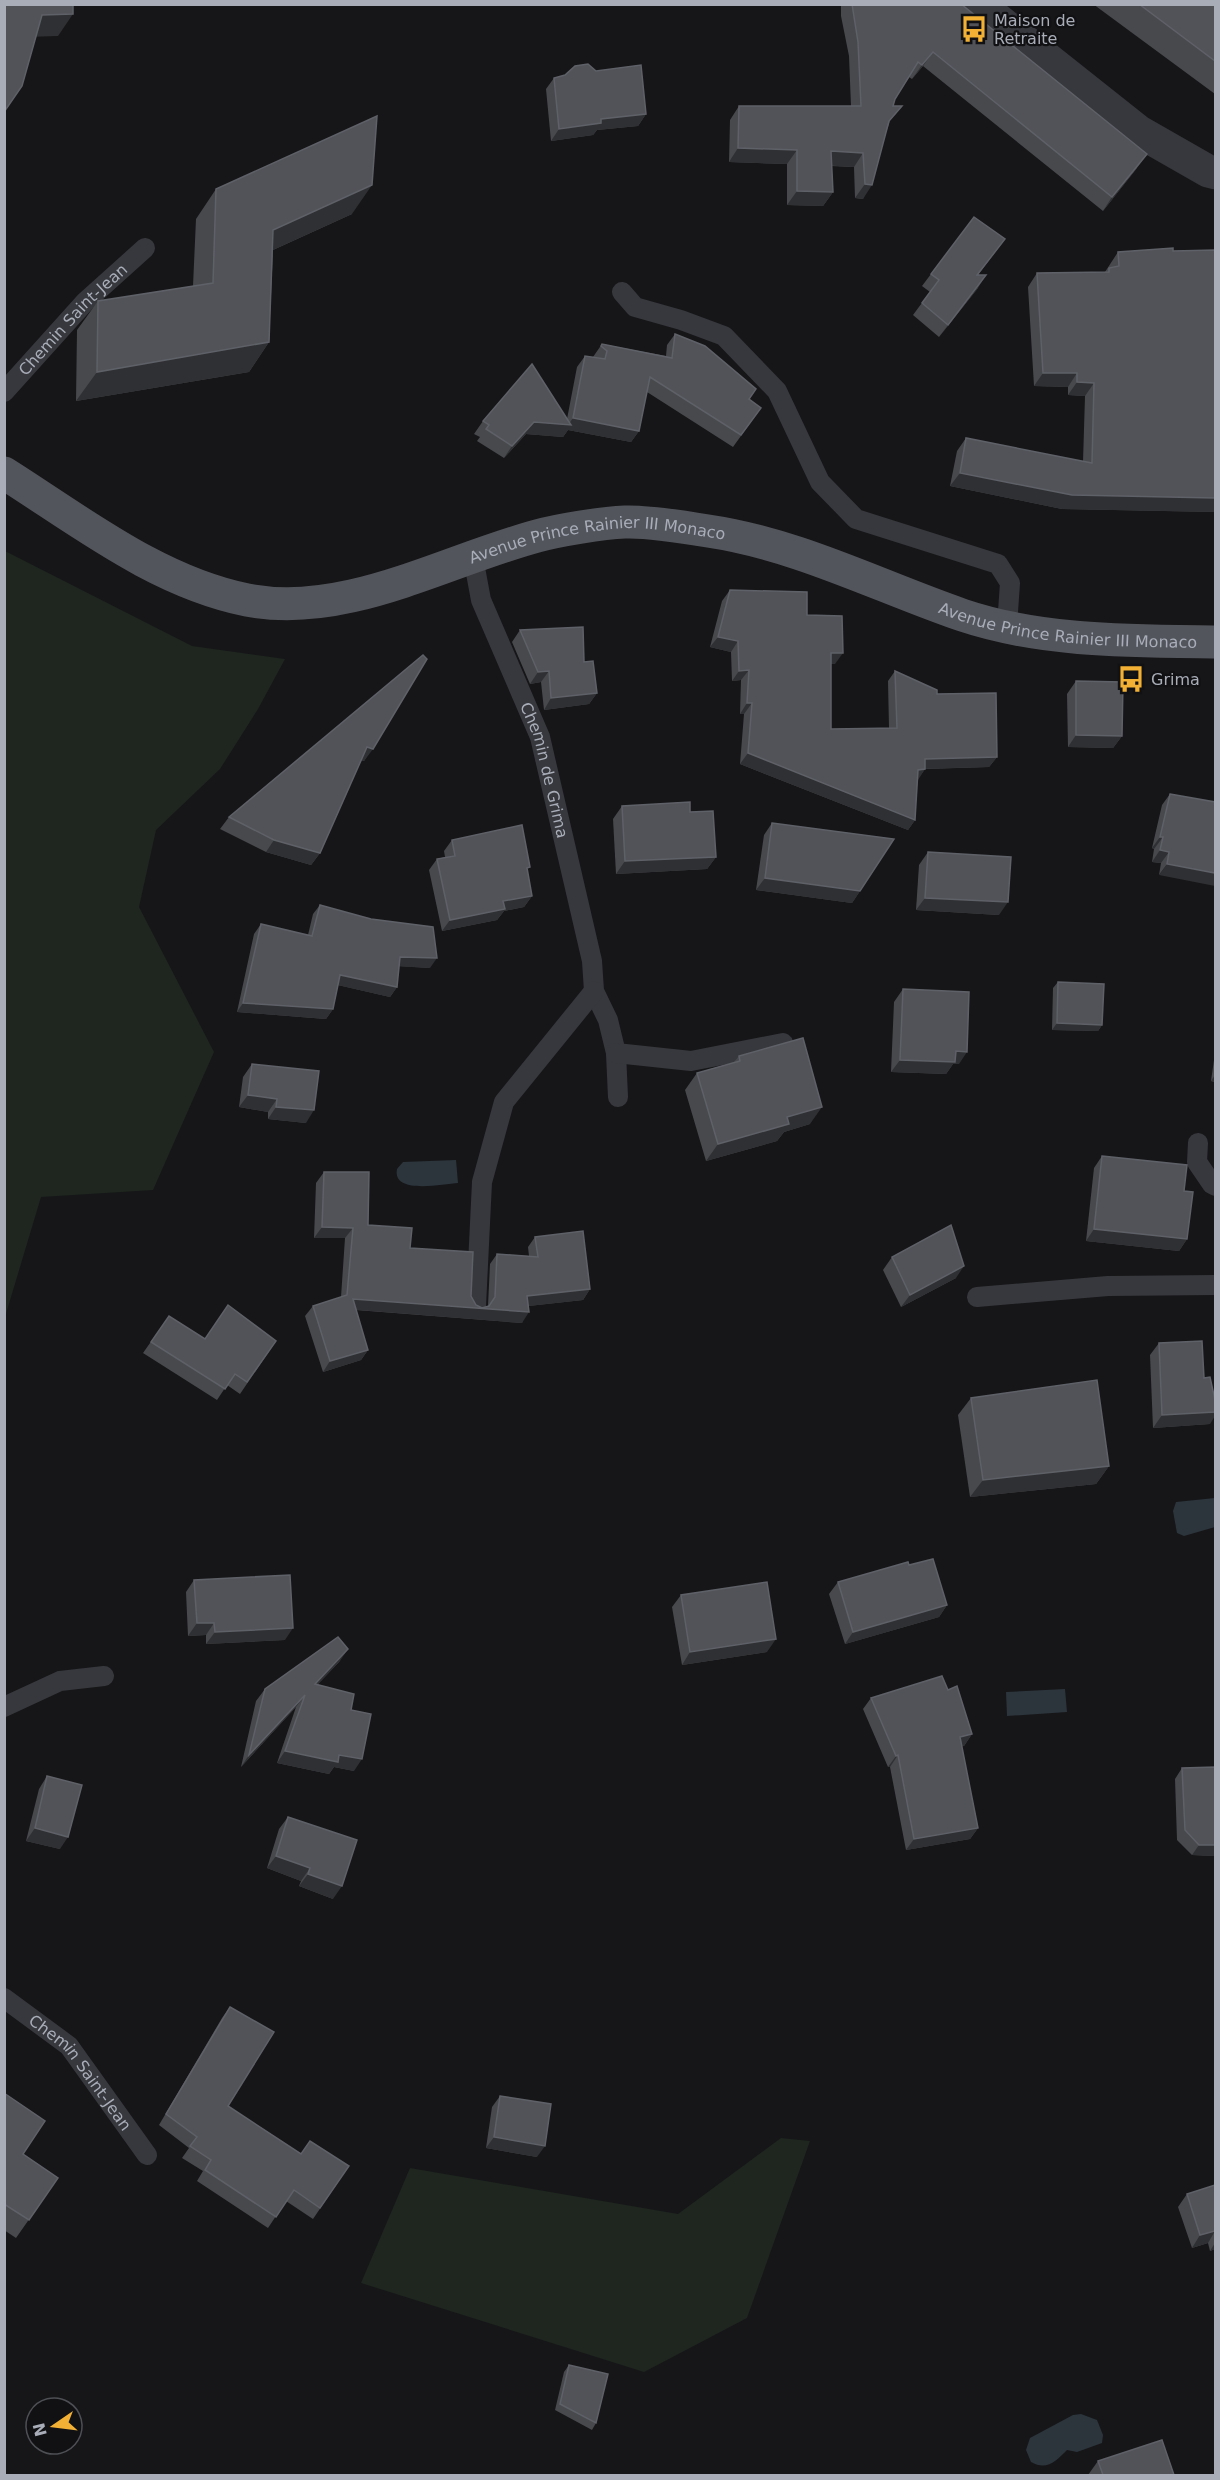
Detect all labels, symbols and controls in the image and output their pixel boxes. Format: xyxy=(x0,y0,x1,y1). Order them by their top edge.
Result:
place label: Maison de Retraite xyxy=(994,11,1075,48)
bus stop icon: Maison de Retraite xyxy=(959,14,989,44)
street label: Chemin Saint-Jean xyxy=(15,260,131,380)
street label: Avenue Prince Rainier III Monaco xyxy=(467,513,727,567)
street label: Avenue Prince Rainier III Monaco xyxy=(936,598,1197,652)
bus stop icon: Grima xyxy=(1116,664,1146,694)
place label: Grima xyxy=(1151,670,1200,689)
street label: Chemin de Grima xyxy=(516,699,572,840)
street label: Chemin Saint-Jean xyxy=(25,2011,135,2134)
north arrow xyxy=(24,2396,84,2456)
text: N xyxy=(29,2421,51,2438)

